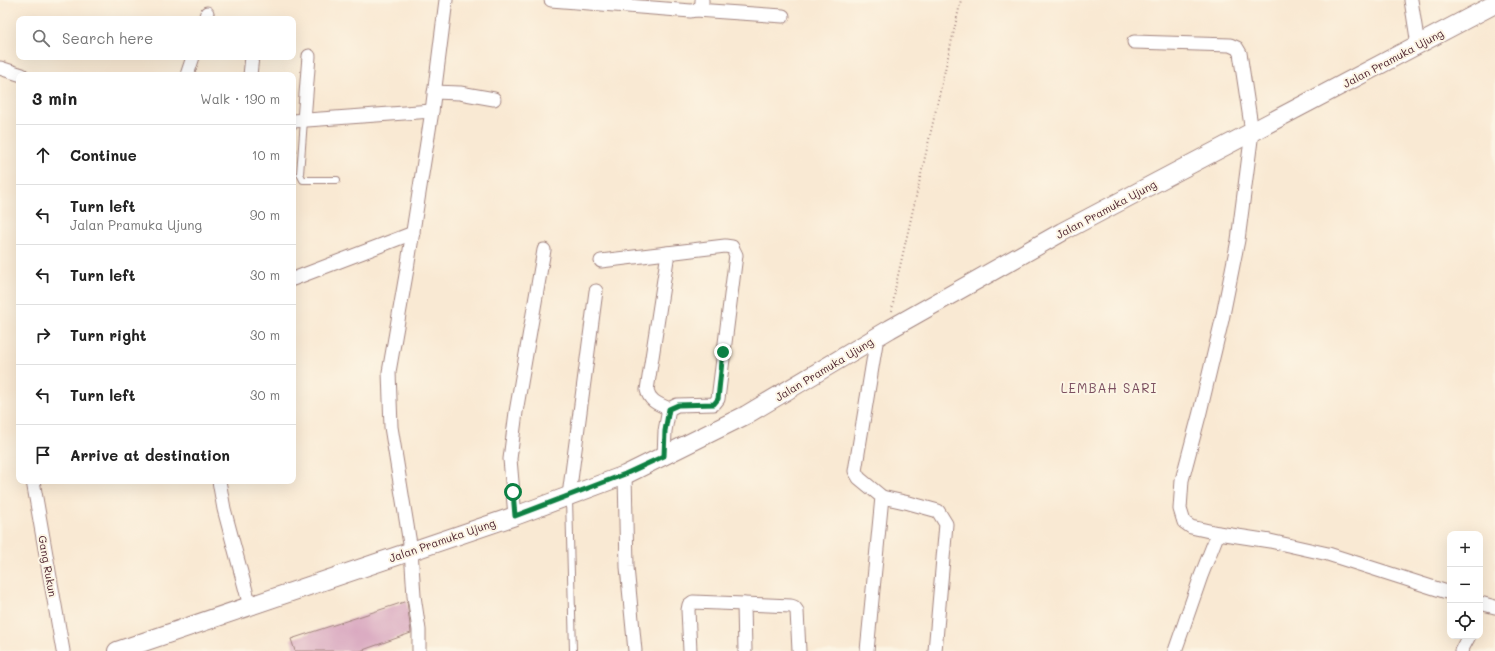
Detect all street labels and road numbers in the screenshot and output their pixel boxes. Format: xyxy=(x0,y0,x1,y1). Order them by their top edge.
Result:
street label: Jalan Pramuka Ujung xyxy=(1340,25,1446,91)
street label: Jalan Pramuka Ujung xyxy=(1053,176,1159,242)
street label: Jalan Pramuka Ujung xyxy=(772,334,876,404)
street label: Jalan Pramuka Ujung xyxy=(387,515,497,565)
street label: Gang Rukun xyxy=(35,534,61,598)

